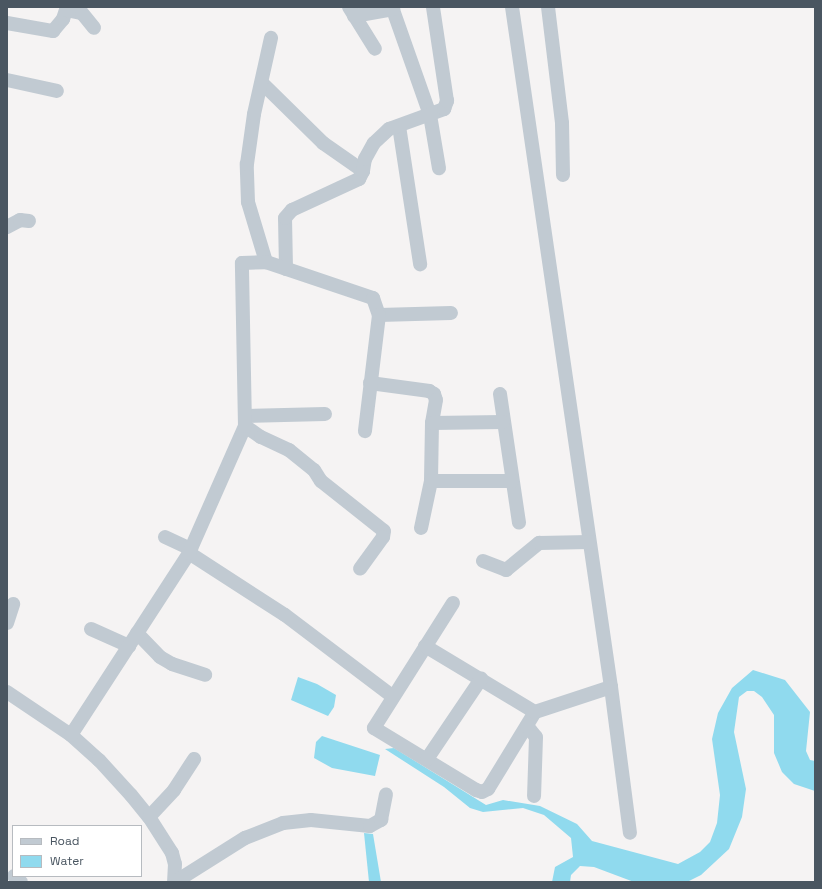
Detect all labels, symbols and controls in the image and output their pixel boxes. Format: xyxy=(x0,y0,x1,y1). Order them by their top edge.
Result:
legend xyxy=(12,825,142,877)
text: Road xyxy=(50,833,79,849)
text: Water xyxy=(50,853,84,869)

